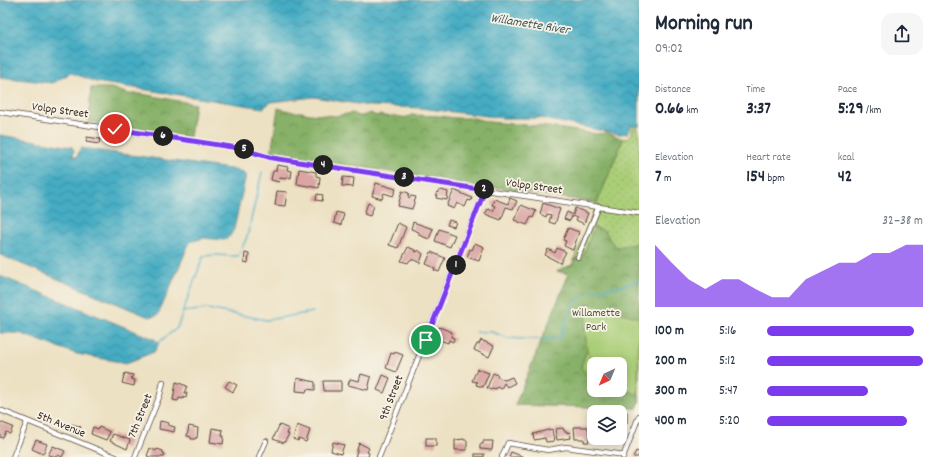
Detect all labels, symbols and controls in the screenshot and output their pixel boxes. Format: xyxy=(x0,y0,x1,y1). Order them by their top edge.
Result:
water label: Willamette River xyxy=(489,9,573,41)
text: Morning run xyxy=(655,9,753,40)
button: share xyxy=(881,13,923,55)
text: 09:02 xyxy=(655,40,683,59)
text: Distance xyxy=(655,82,691,98)
text: Time xyxy=(746,82,765,98)
text: Pace xyxy=(838,82,857,98)
text: 0.66 xyxy=(655,98,684,122)
text: 3:37 xyxy=(746,98,771,122)
text: 5:29 xyxy=(838,98,864,122)
street label: Volpp Street xyxy=(31,99,90,123)
text: km xyxy=(684,103,698,119)
text: /km xyxy=(864,103,881,119)
pin xyxy=(98,112,132,146)
icon: check xyxy=(104,118,126,140)
pin: 6 xyxy=(153,126,173,146)
text: 6 xyxy=(160,128,166,144)
pin: 5 xyxy=(234,139,254,159)
text: 5 xyxy=(241,141,247,157)
text: Elevation xyxy=(655,150,693,166)
text: Heart rate xyxy=(746,150,791,166)
text: kcal xyxy=(838,150,854,166)
pin: 4 xyxy=(313,155,333,175)
text: 4 xyxy=(321,157,325,173)
text: 7 xyxy=(655,166,662,190)
text: 154 xyxy=(746,166,765,190)
text: 42 xyxy=(838,166,852,190)
pin: 3 xyxy=(394,167,414,187)
text: 3 xyxy=(402,169,406,185)
text: m xyxy=(662,171,672,187)
text: bpm xyxy=(765,171,785,187)
street label: Volpp Street xyxy=(505,175,564,199)
pin: 2 xyxy=(474,179,494,199)
text: 2 xyxy=(482,181,486,197)
text: Elevation xyxy=(655,212,700,231)
text: 32–38 m xyxy=(882,212,923,231)
pin: 1 xyxy=(446,255,466,275)
text: 1 xyxy=(455,257,457,273)
park label: Willamette Park xyxy=(572,305,620,336)
text: 100 m xyxy=(655,322,684,341)
text: 5:16 xyxy=(719,322,736,341)
pin xyxy=(409,323,443,357)
icon: arrive xyxy=(415,329,437,351)
text: 200 m xyxy=(655,352,687,371)
text: 5:12 xyxy=(719,352,736,371)
north arrow xyxy=(587,357,627,397)
map controls xyxy=(587,357,627,445)
street label: 9th Street xyxy=(376,372,409,423)
text: 300 m xyxy=(655,382,687,401)
text: 5:47 xyxy=(719,382,738,401)
street label: 7th Street xyxy=(124,391,158,441)
button: layers xyxy=(587,405,627,445)
street label: 5th Avenue xyxy=(34,408,88,442)
text: 400 m xyxy=(655,412,686,431)
text: 5:20 xyxy=(719,412,740,431)

